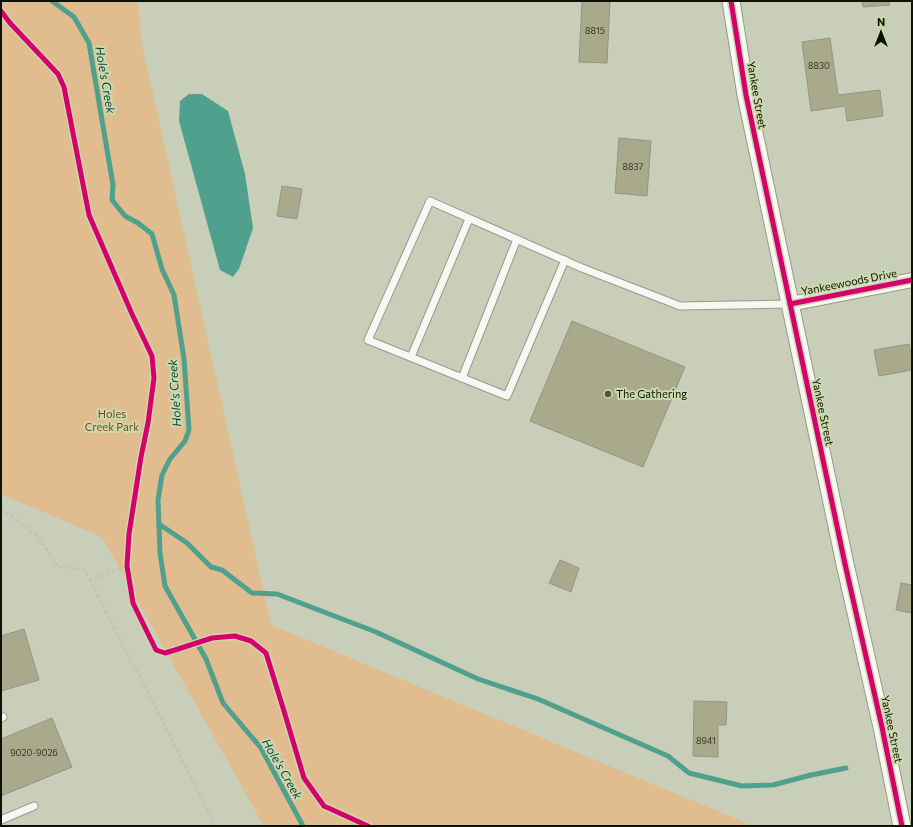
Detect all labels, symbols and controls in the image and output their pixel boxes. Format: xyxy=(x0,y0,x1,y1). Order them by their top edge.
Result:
north arrow xyxy=(861,12,901,52)
text: N xyxy=(877,15,885,28)
house number: 8815 xyxy=(585,25,605,36)
water label: Hole's Creek xyxy=(93,45,119,115)
street label: Yankee Street xyxy=(745,60,770,130)
house number: 8830 xyxy=(808,60,830,71)
house number: 8837 xyxy=(623,161,644,172)
street label: Yankeewoods Drive xyxy=(800,266,898,297)
water label: Hole's Creek xyxy=(165,358,183,427)
street label: Yankee Street xyxy=(810,377,837,447)
place label: The Gathering xyxy=(616,387,687,400)
marker: The Gathering xyxy=(603,389,613,399)
park label: Holes Creek Park xyxy=(85,407,139,433)
street label: Yankee Street xyxy=(879,694,906,764)
house number: 8941 xyxy=(696,735,716,746)
water label: Hole's Creek xyxy=(260,736,306,802)
house number: 9020-9026 xyxy=(10,747,58,758)

